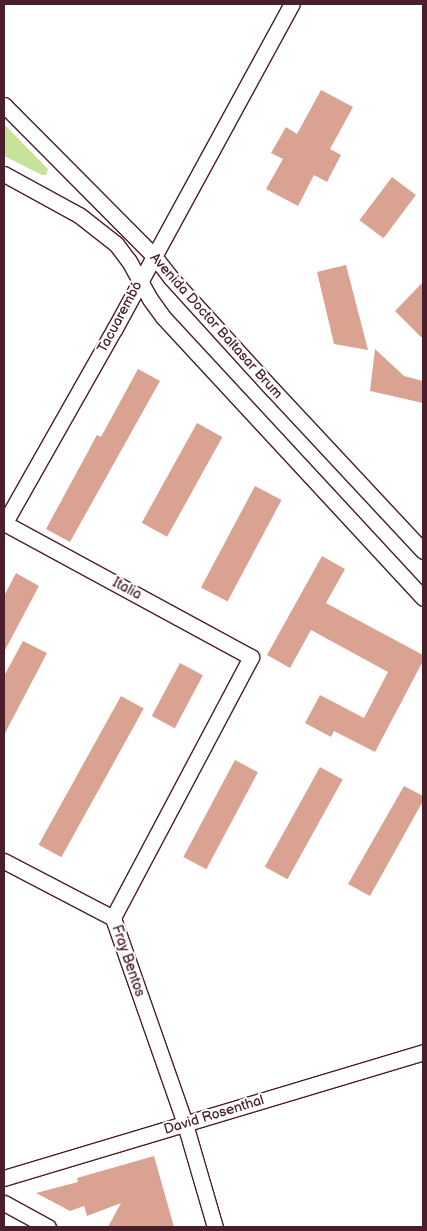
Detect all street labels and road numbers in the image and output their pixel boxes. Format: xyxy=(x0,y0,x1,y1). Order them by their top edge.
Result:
street label: Avenida Doctor Baltasar Brum xyxy=(146,250,286,402)
street label: Tacuarembó xyxy=(94,278,146,356)
street label: Italia xyxy=(110,574,144,604)
street label: Fray Bentos xyxy=(108,922,148,1000)
street label: David Rosenthal xyxy=(162,1092,266,1138)

